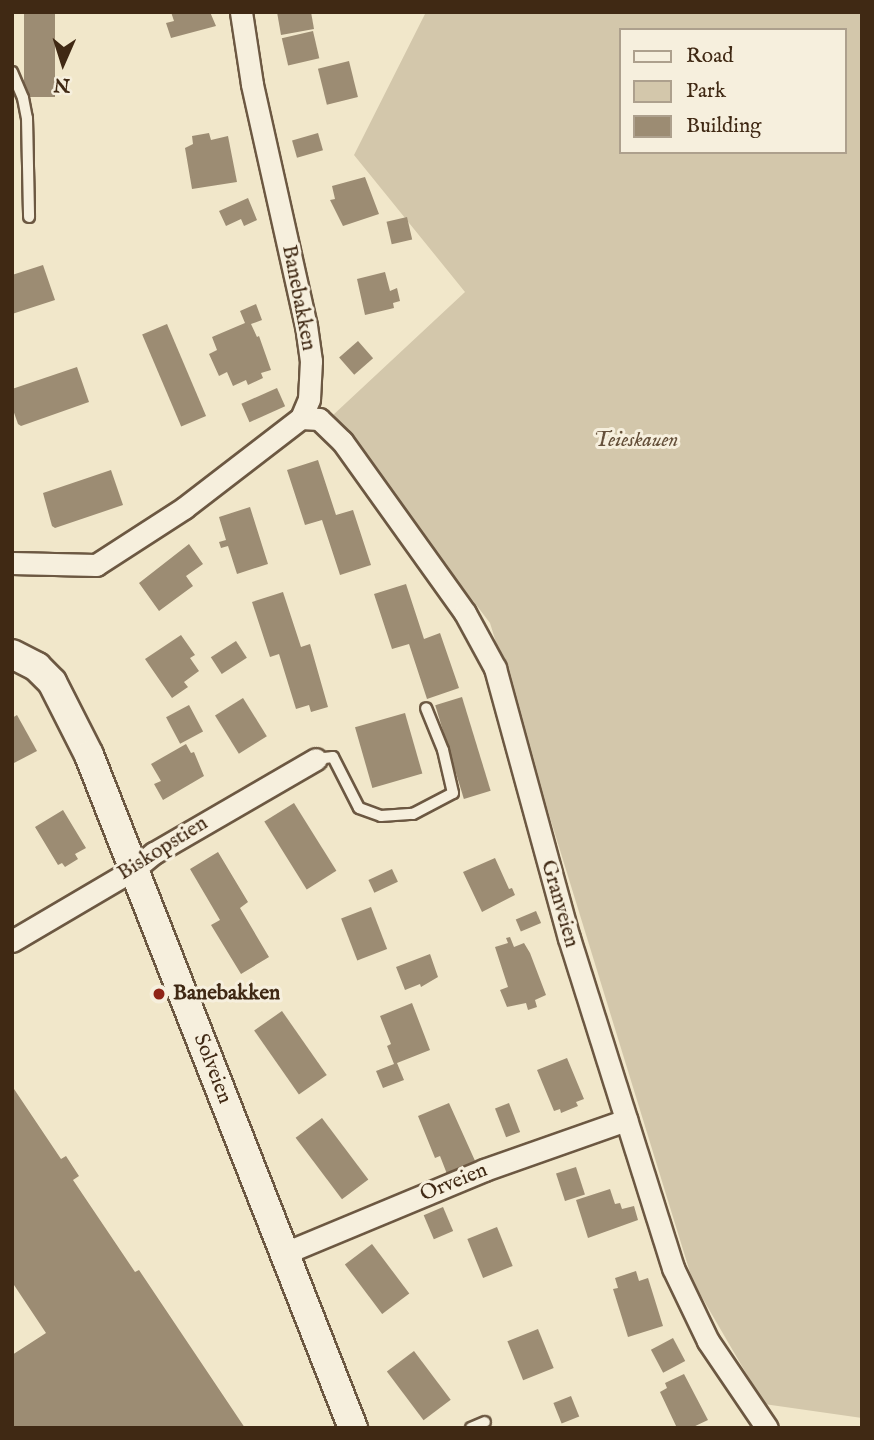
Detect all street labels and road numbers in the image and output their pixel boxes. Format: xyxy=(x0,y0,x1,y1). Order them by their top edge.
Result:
street label: Banebakken xyxy=(275,243,321,353)
street label: Biskopstien xyxy=(113,811,213,887)
street label: Granveien xyxy=(535,857,583,951)
street label: Solveien xyxy=(187,1031,237,1107)
street label: Orveien xyxy=(417,1158,491,1208)

